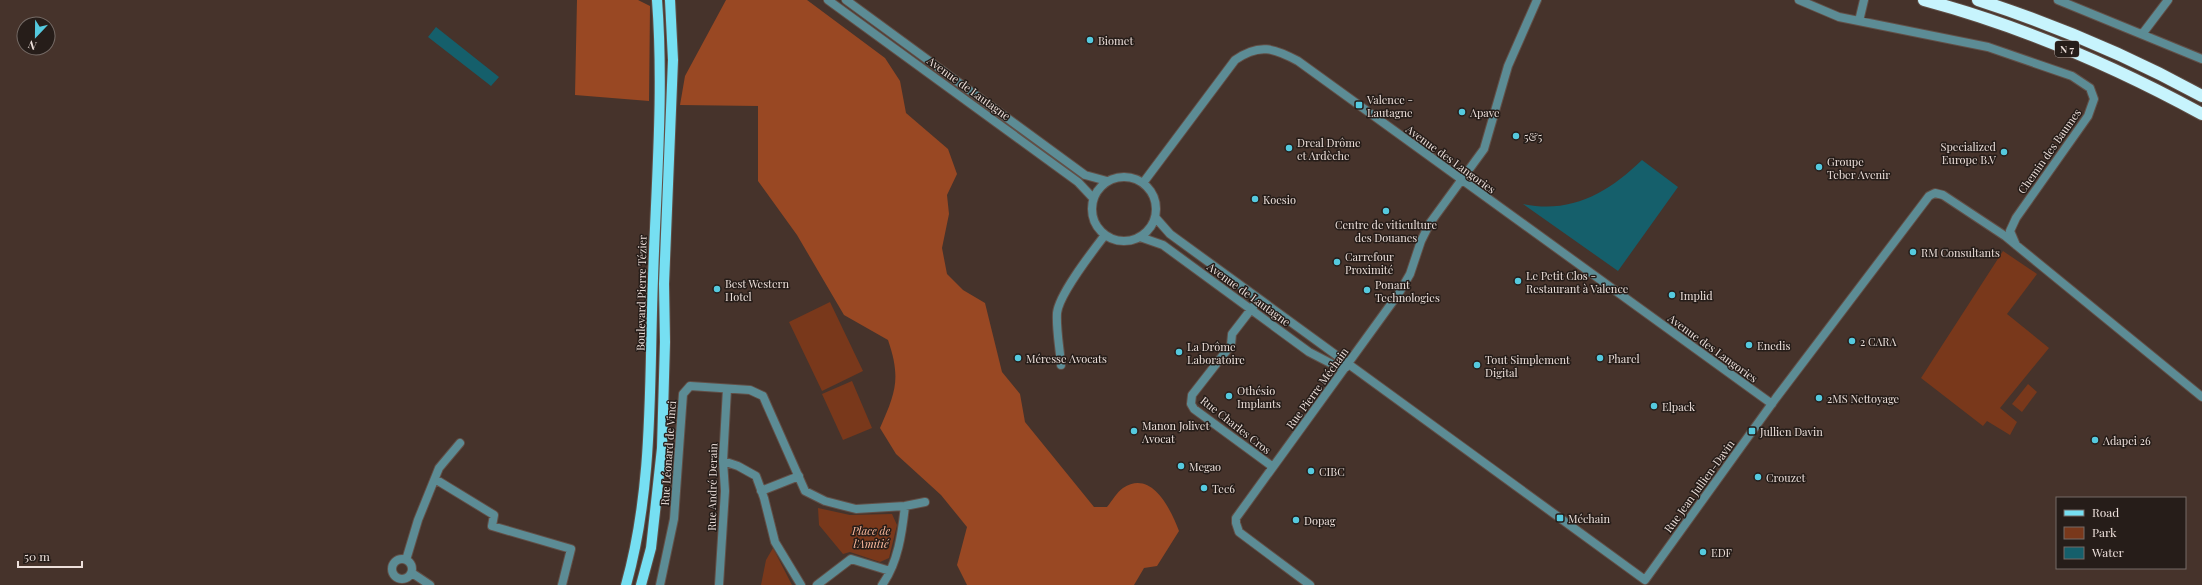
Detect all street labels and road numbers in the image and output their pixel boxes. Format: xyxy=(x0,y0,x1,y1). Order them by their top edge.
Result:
road number: N 7 xyxy=(2055,41,2079,57)
street label: Avenue de Lautagne xyxy=(924,52,1014,124)
street label: Chemin des Baumes xyxy=(2014,105,2084,196)
street label: Avenue des Langories xyxy=(1402,121,1499,197)
street label: Boulevard Pierre Tézier xyxy=(632,235,650,351)
street label: Avenue de Lautagne xyxy=(1204,258,1294,330)
street label: Avenue des Langories xyxy=(1664,310,1761,386)
street label: Rue Pierre Méchain xyxy=(1282,344,1352,432)
street label: Rue Charles Cros xyxy=(1198,393,1274,457)
street label: Rue Léonard de Vinci xyxy=(657,400,679,506)
street label: Rue Jean Jullien-Davin xyxy=(1660,436,1738,535)
street label: Rue André Derain xyxy=(704,442,720,531)

